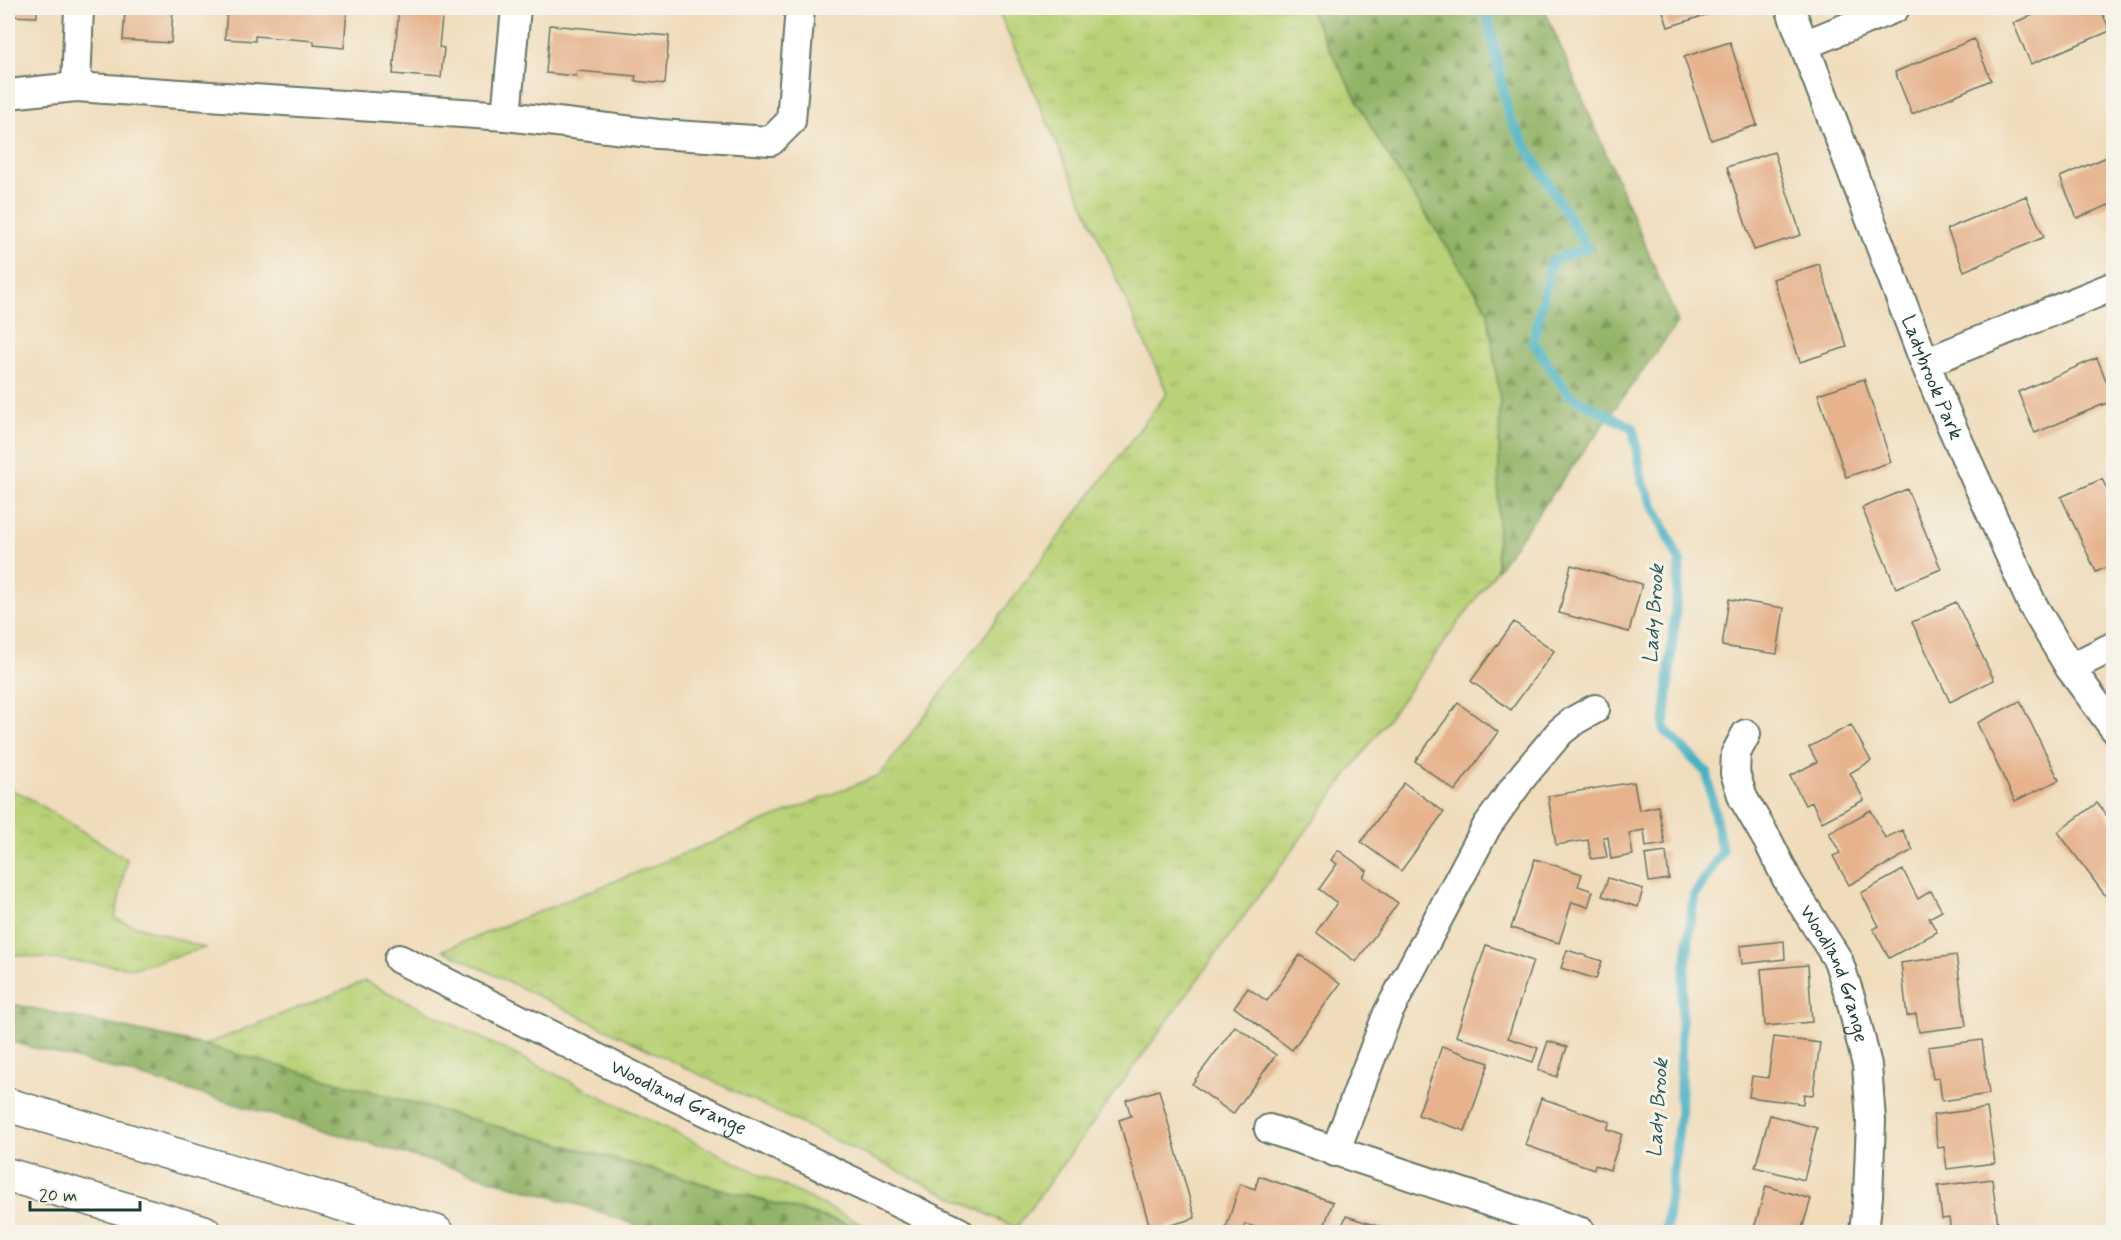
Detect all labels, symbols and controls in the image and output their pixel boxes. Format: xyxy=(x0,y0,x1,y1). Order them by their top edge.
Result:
street label: Ladybrook Park xyxy=(1895,311,1970,444)
water label: Lady Brook xyxy=(1637,562,1672,665)
street label: Woodland Grange xyxy=(1793,900,1874,1045)
street label: Woodland Grange xyxy=(606,1053,751,1142)
water label: Lady Brook xyxy=(1641,1056,1676,1159)
scale bar xyxy=(30,1174,140,1212)
text: 20 m xyxy=(39,1184,77,1208)

